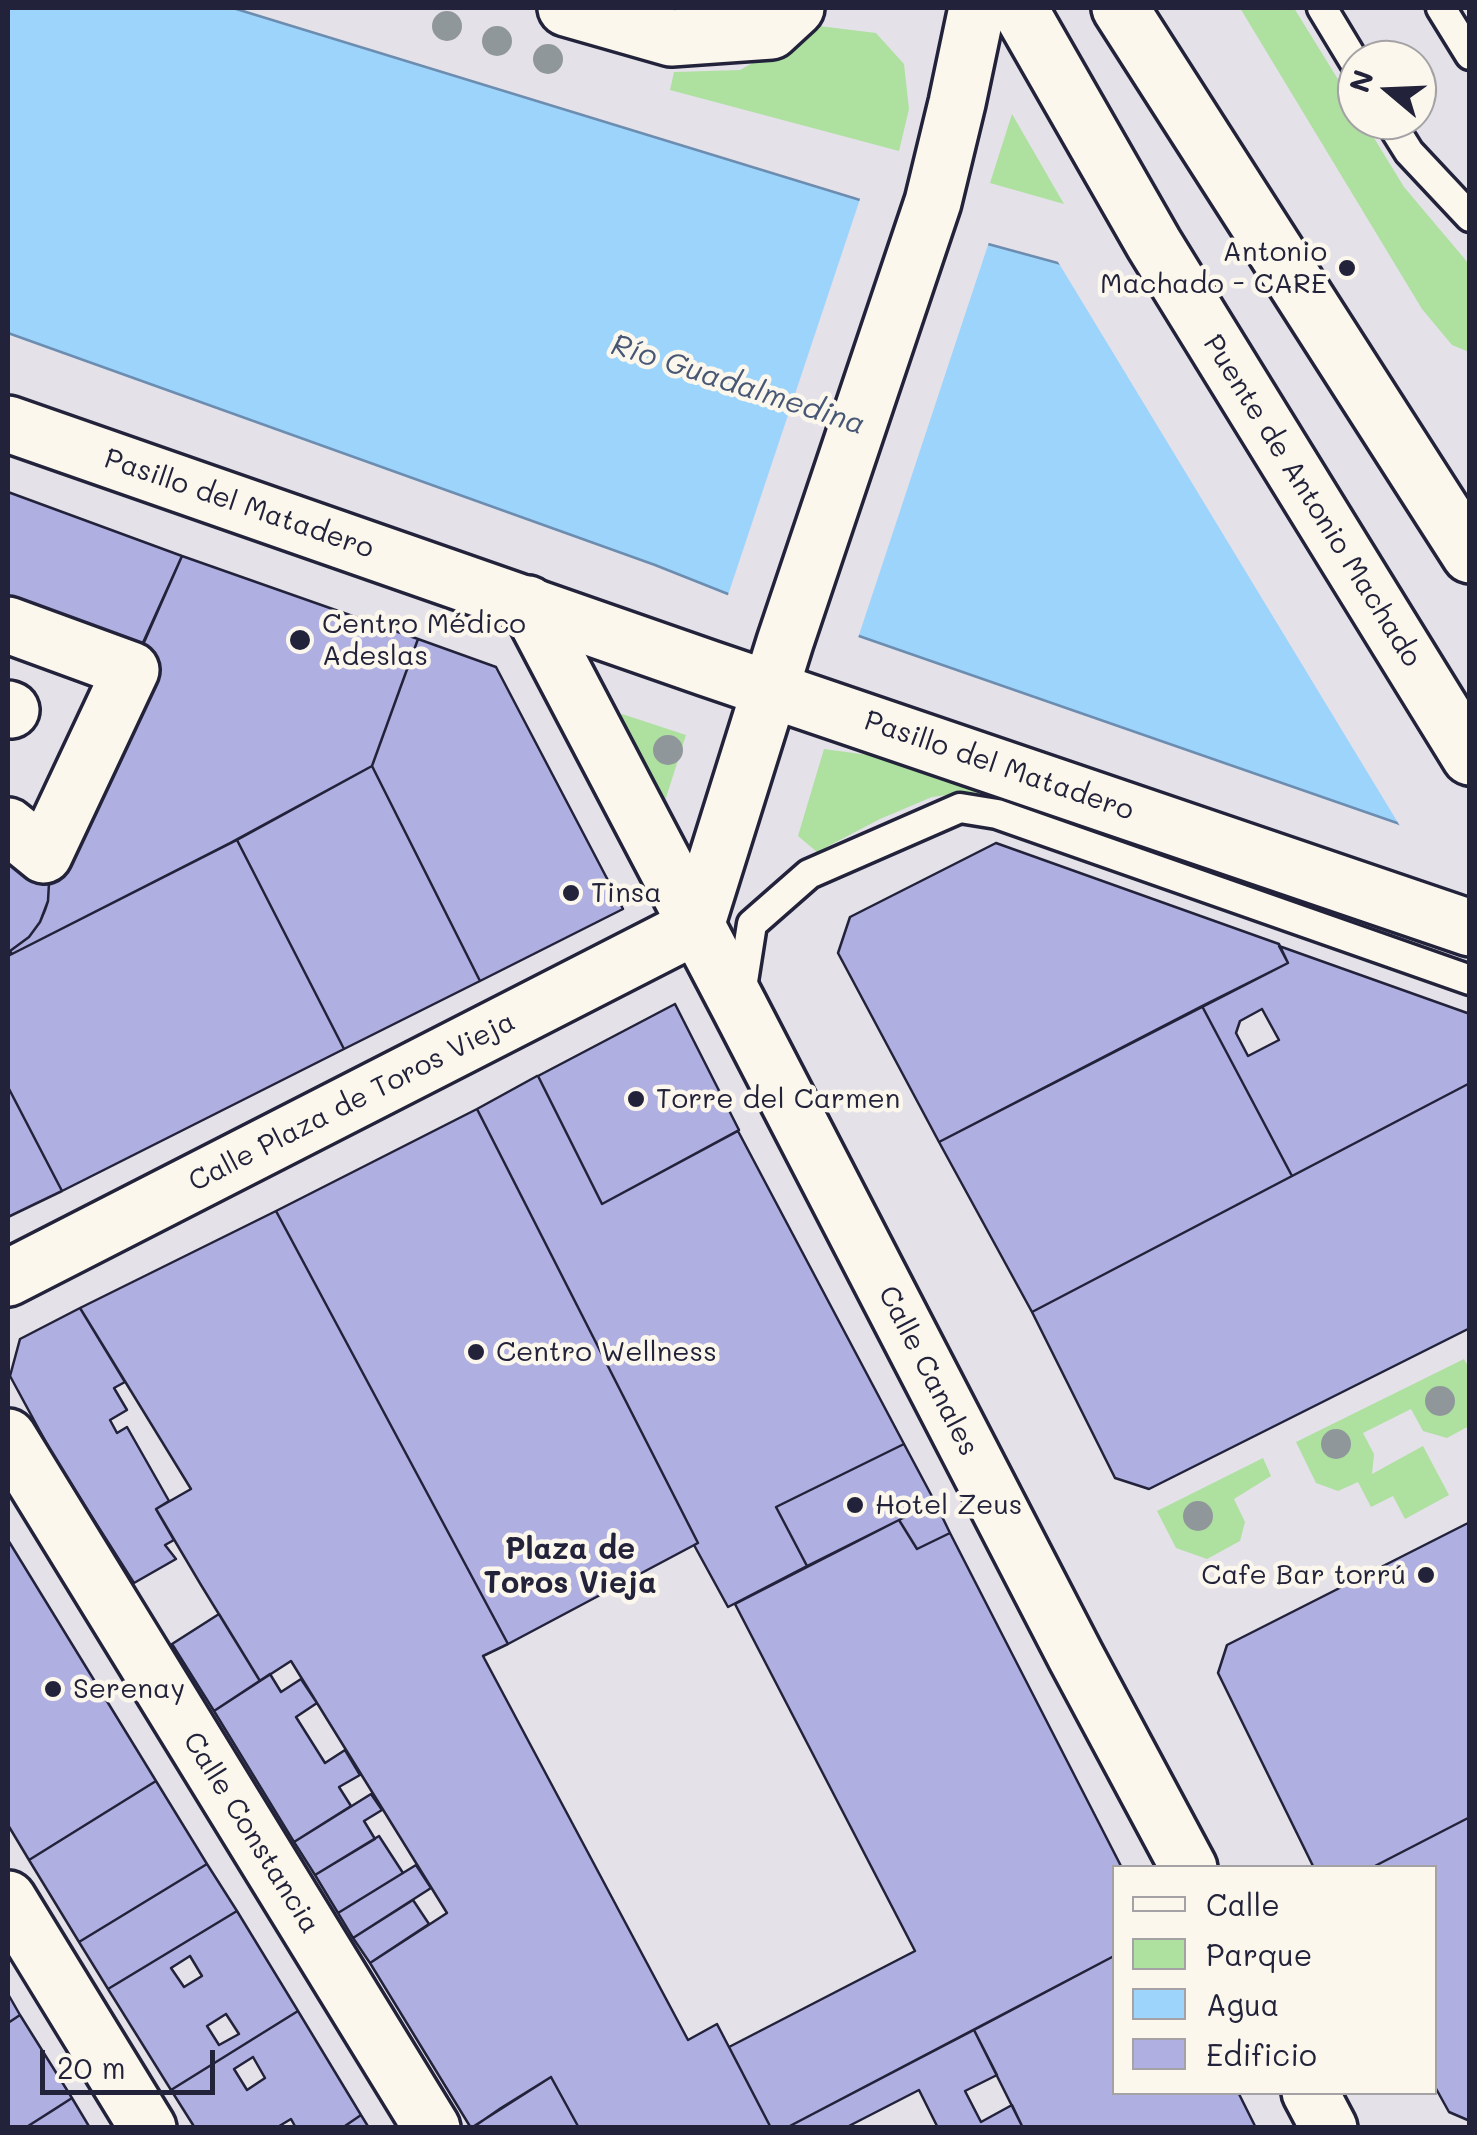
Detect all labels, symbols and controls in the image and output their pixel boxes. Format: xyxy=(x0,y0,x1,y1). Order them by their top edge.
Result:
north arrow xyxy=(1337,40,1437,140)
text: N xyxy=(1340,65,1381,97)
place label: Antonio Machado - CARE xyxy=(1100,235,1327,301)
marker: Antonio Machado - CARE xyxy=(1336,257,1358,279)
water label: Río Guadalmedina xyxy=(607,327,869,443)
street label: Puente de Antonio Machado xyxy=(1196,329,1428,673)
street label: Pasillo del Matadero xyxy=(100,442,378,566)
place label: Centro Médico Adeslas xyxy=(322,607,526,673)
marker: Centro Médico Adeslas xyxy=(287,627,313,653)
street label: Pasillo del Matadero xyxy=(860,704,1138,828)
place label: Tinsa xyxy=(591,876,662,910)
marker: Tinsa xyxy=(560,882,582,904)
street label: Calle Plaza de Toros Vieja xyxy=(183,1005,521,1199)
place label: Torre del Carmen xyxy=(656,1082,900,1116)
marker: Torre del Carmen xyxy=(625,1088,647,1110)
street label: Calle Canales xyxy=(871,1280,985,1462)
place label: Centro Wellness xyxy=(496,1335,717,1369)
marker: Centro Wellness xyxy=(465,1341,487,1363)
place label: Hotel Zeus xyxy=(875,1488,1022,1522)
marker: Hotel Zeus xyxy=(844,1494,866,1516)
district label: Plaza de Toros Vieja xyxy=(483,1532,657,1602)
place label: Cafe Bar torrú xyxy=(1201,1558,1406,1592)
marker: Cafe Bar torrú xyxy=(1415,1564,1437,1586)
place label: Serenay xyxy=(73,1672,185,1706)
marker: Serenay xyxy=(42,1678,64,1700)
street label: Calle Constancia xyxy=(175,1726,327,1940)
legend xyxy=(1112,1865,1437,2095)
text: Calle xyxy=(1206,1884,1280,1924)
text: Parque xyxy=(1206,1934,1312,1974)
text: Agua xyxy=(1206,1984,1279,2024)
scale bar xyxy=(45,2030,220,2092)
text: Edificio xyxy=(1206,2034,1317,2074)
text: 20 m xyxy=(57,2047,126,2087)

